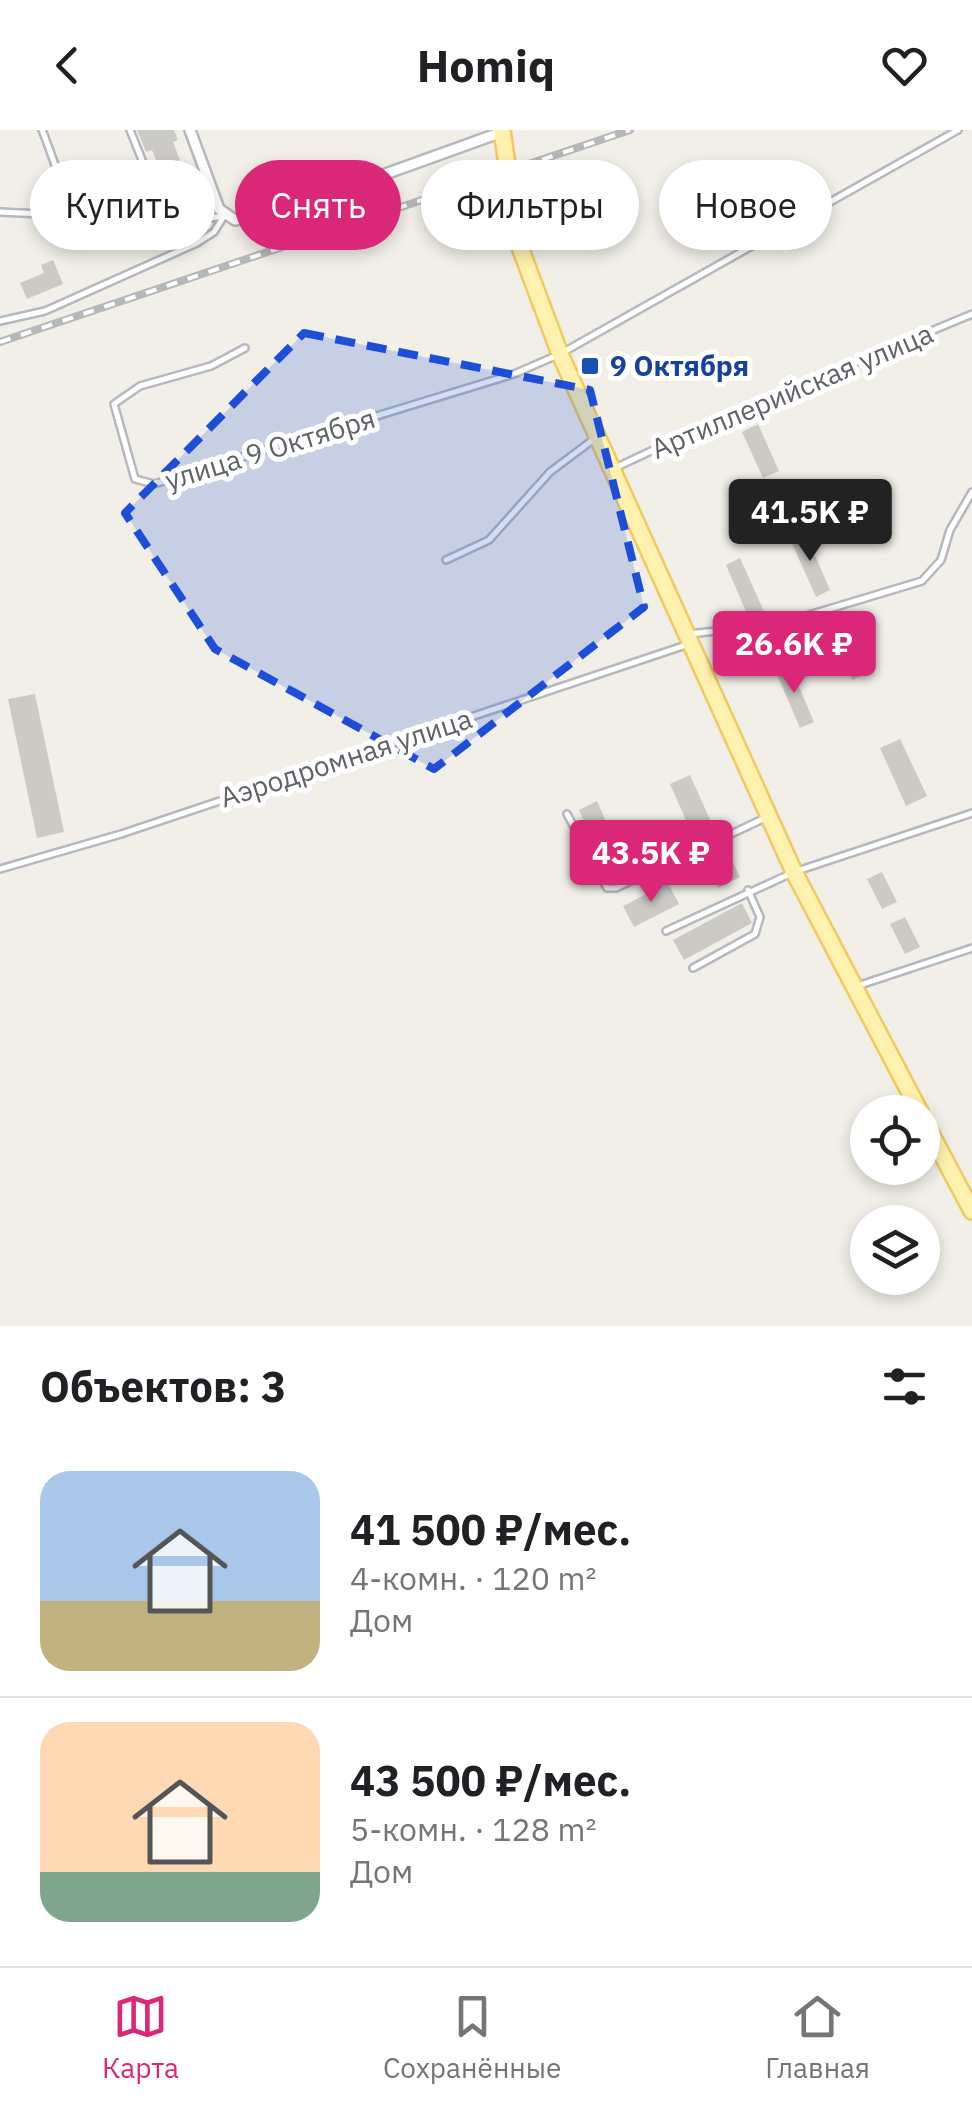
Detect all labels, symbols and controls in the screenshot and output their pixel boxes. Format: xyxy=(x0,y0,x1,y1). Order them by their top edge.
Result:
text: Homiq xyxy=(417,36,555,94)
icon: back xyxy=(40,38,95,93)
icon: heart xyxy=(877,38,932,93)
chip: Купить xyxy=(30,160,215,250)
chip: Снять xyxy=(235,160,401,250)
chip: Фильтры xyxy=(421,160,639,250)
chip: Новое xyxy=(659,160,832,250)
street label: Артиллерийская улица xyxy=(645,314,939,467)
place label: 9 Октября xyxy=(610,347,749,384)
marker: 9 Октября xyxy=(579,355,601,377)
street label: улица 9 Октября xyxy=(160,399,379,498)
pin: 41.5K ₽ xyxy=(718,479,902,564)
text: 41.5K ₽ xyxy=(751,490,869,532)
pin: 26.6K ₽ xyxy=(702,611,886,696)
text: 26.6K ₽ xyxy=(735,622,853,664)
street label: Аэродромная улица xyxy=(215,699,477,816)
pin: 43.5K ₽ xyxy=(559,820,743,905)
text: 43.5K ₽ xyxy=(592,831,710,873)
map controls xyxy=(850,1095,940,1295)
button: locate xyxy=(850,1095,940,1185)
button: layers xyxy=(850,1205,940,1295)
text: Объектов: 3 xyxy=(40,1359,286,1414)
icon: filters xyxy=(877,1359,932,1414)
text: 41 500 ₽/мес. xyxy=(350,1502,631,1557)
icon: home xyxy=(120,1511,240,1631)
text: 4-комн. · 120 m² xyxy=(350,1557,596,1599)
text: Дом xyxy=(350,1599,413,1641)
text: 43 500 ₽/мес. xyxy=(350,1753,631,1808)
icon: home xyxy=(120,1762,240,1882)
text: 5-комн. · 128 m² xyxy=(350,1808,596,1850)
text: Дом xyxy=(350,1850,413,1892)
tab: Карта xyxy=(102,1989,179,2086)
tab: Сохранённые xyxy=(383,1989,561,2086)
tab: Главная xyxy=(765,1989,870,2086)

